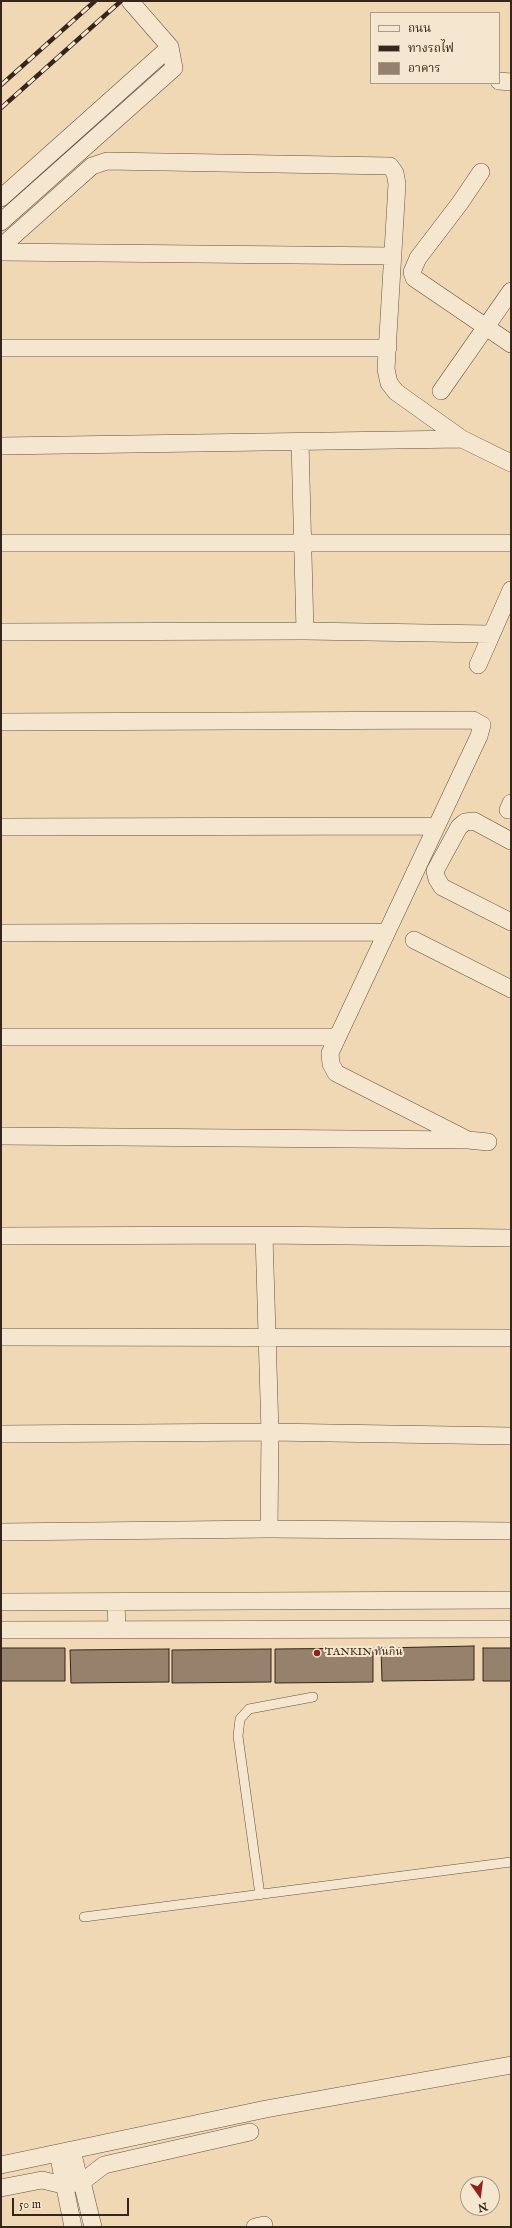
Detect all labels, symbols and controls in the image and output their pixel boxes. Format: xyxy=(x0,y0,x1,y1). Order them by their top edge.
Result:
legend xyxy=(370,12,500,84)
text: ถนน xyxy=(408,21,431,36)
text: ทางรถไฟ xyxy=(408,41,454,56)
text: อาคาร xyxy=(408,61,440,76)
place label: TANKIN ทันกิน xyxy=(325,1646,403,1660)
marker: TANKIN ทันกิน xyxy=(312,1648,322,1658)
north arrow xyxy=(460,2176,500,2216)
scale bar xyxy=(14,2190,131,2216)
text: 50 m xyxy=(19,2197,41,2212)
text: N xyxy=(476,2199,489,2215)

